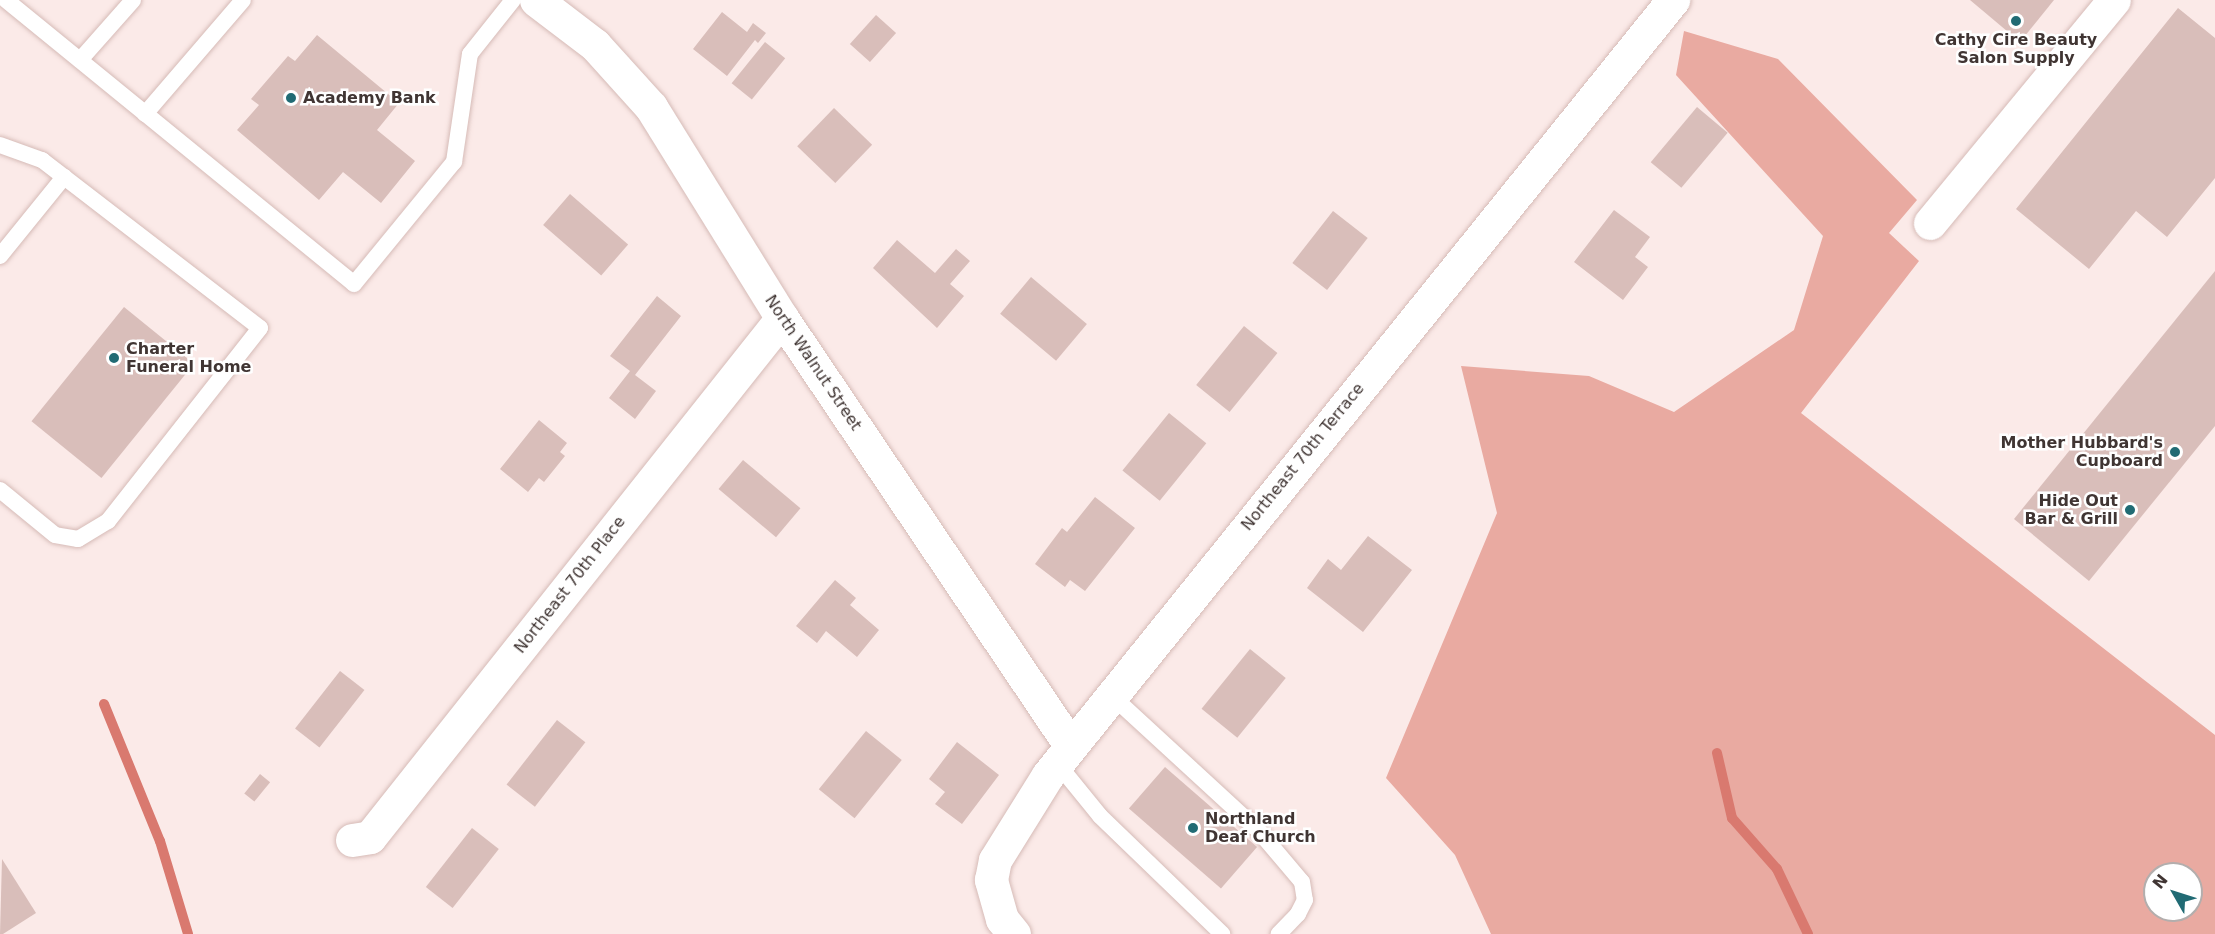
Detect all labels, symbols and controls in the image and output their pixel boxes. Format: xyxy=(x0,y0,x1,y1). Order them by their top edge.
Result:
marker: Cathy Cire Beauty Salon Supply xyxy=(2009,14,2023,28)
place label: Cathy Cire Beauty Salon Supply xyxy=(1935,30,2097,68)
place label: Academy Bank xyxy=(303,88,436,108)
marker: Academy Bank xyxy=(284,91,298,105)
street label: North Walnut Street xyxy=(761,292,865,434)
place label: Charter Funeral Home xyxy=(126,339,251,377)
marker: Charter Funeral Home xyxy=(107,351,121,365)
street label: Northeast 70th Terrace xyxy=(1238,379,1368,535)
place label: Mother Hubbard's Cupboard xyxy=(2000,433,2163,471)
marker: Mother Hubbard's Cupboard xyxy=(2168,445,2182,459)
place label: Hide Out Bar & Grill xyxy=(2025,491,2118,529)
marker: Hide Out Bar & Grill xyxy=(2123,503,2137,517)
street label: Northeast 70th Place xyxy=(511,513,629,657)
place label: Northland Deaf Church xyxy=(1205,809,1316,847)
marker: Northland Deaf Church xyxy=(1186,821,1200,835)
north arrow xyxy=(2143,862,2203,922)
text: N xyxy=(2149,870,2172,893)

